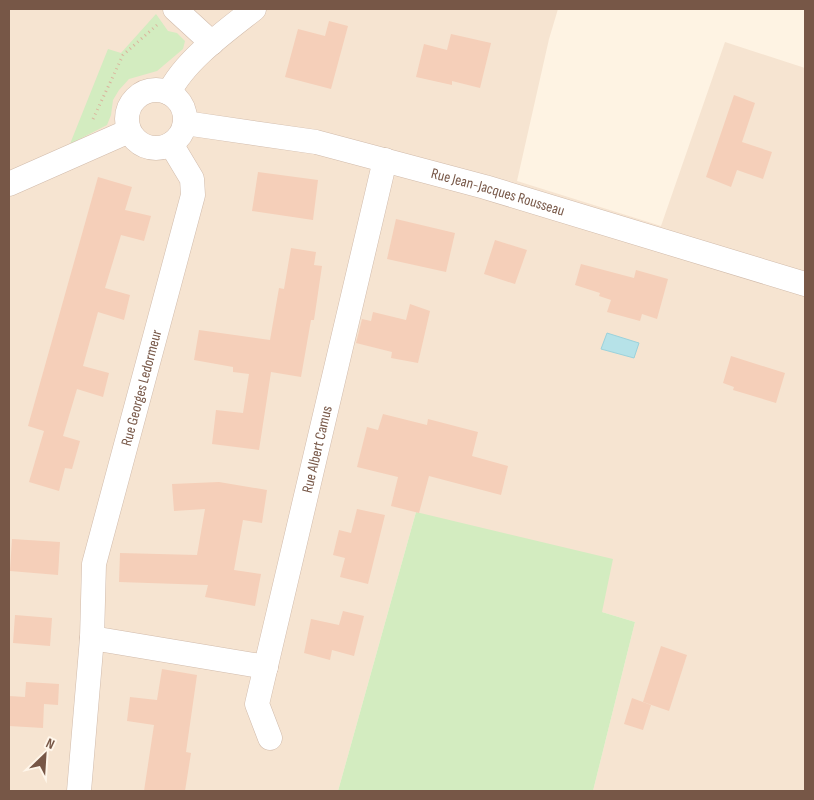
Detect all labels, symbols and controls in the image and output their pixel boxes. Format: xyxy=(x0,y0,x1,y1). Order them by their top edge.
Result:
street label: Rue Jean-Jacques Rousseau xyxy=(429,164,567,220)
street label: Rue Georges Ledormeur xyxy=(117,327,166,448)
street label: Rue Albert Camus xyxy=(297,404,336,495)
north arrow xyxy=(20,730,70,780)
text: N xyxy=(43,734,57,753)

